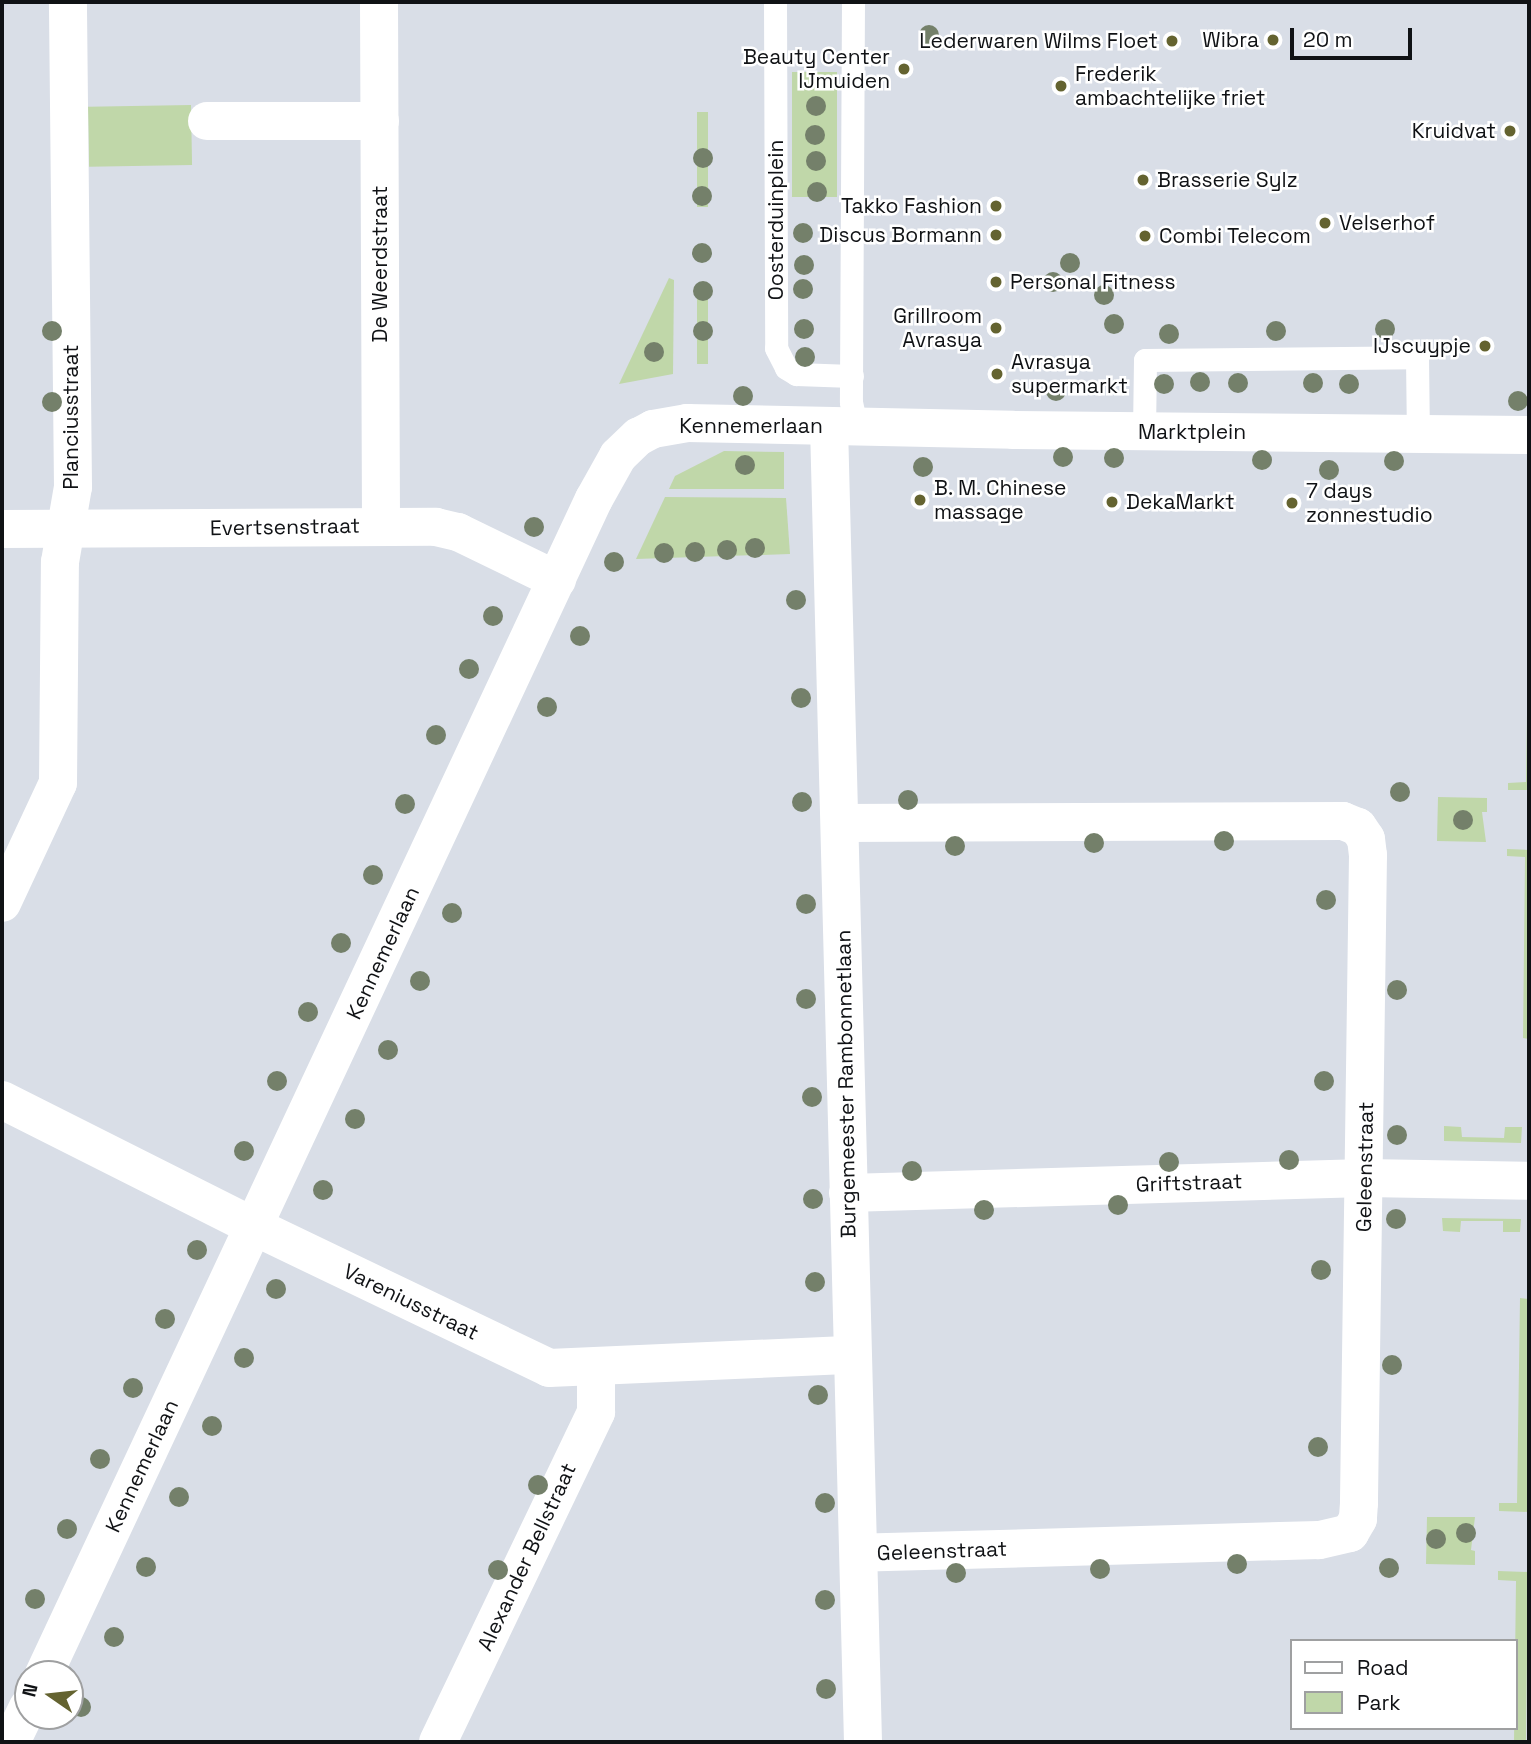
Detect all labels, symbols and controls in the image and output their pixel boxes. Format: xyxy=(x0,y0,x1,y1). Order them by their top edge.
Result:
scale bar xyxy=(1293,14,1416,58)
text: 20 m xyxy=(1303,26,1353,53)
place label: Wibra xyxy=(1202,27,1259,53)
place label: Lederwaren Wilms Floet xyxy=(919,28,1158,54)
marker: Wibra xyxy=(1265,32,1281,48)
marker: Lederwaren Wilms Floet xyxy=(1164,33,1180,49)
place label: Beauty Center IJmuiden xyxy=(743,44,890,94)
marker: Beauty Center IJmuiden xyxy=(896,61,912,77)
place label: Frederik ambachtelijke friet xyxy=(1075,61,1265,111)
marker: Frederik ambachtelijke friet xyxy=(1053,78,1069,94)
place label: Kruidvat xyxy=(1412,118,1496,144)
marker: Kruidvat xyxy=(1502,123,1518,139)
street label: Oosterduinplein xyxy=(763,140,789,300)
place label: Brasserie Sylz xyxy=(1157,167,1298,193)
marker: Brasserie Sylz xyxy=(1135,172,1151,188)
street label: De Weerdstraat xyxy=(367,186,393,342)
place label: Takko Fashion xyxy=(841,193,982,219)
marker: Takko Fashion xyxy=(988,198,1004,214)
place label: Velserhof xyxy=(1339,210,1435,236)
marker: Velserhof xyxy=(1317,215,1333,231)
place label: Discus Bormann xyxy=(819,222,982,248)
place label: Combi Telecom xyxy=(1159,223,1311,249)
marker: Discus Bormann xyxy=(988,227,1004,243)
marker: Combi Telecom xyxy=(1137,228,1153,244)
place label: Personal Fitness xyxy=(1010,269,1176,295)
marker: Personal Fitness xyxy=(988,274,1004,290)
place label: Grillroom Avrasya xyxy=(893,303,982,353)
marker: Grillroom Avrasya xyxy=(988,320,1004,336)
place label: IJscuypje xyxy=(1373,333,1471,359)
marker: IJscuypje xyxy=(1477,338,1493,354)
street label: Planciusstraat xyxy=(58,344,84,490)
place label: Avrasya supermarkt xyxy=(1011,349,1128,399)
marker: Avrasya supermarkt xyxy=(989,366,1005,382)
street label: Kennemerlaan xyxy=(679,413,823,439)
street label: Marktplein xyxy=(1138,419,1246,445)
place label: B. M. Chinese massage xyxy=(934,475,1068,525)
place label: 7 days zonnestudio xyxy=(1306,478,1433,528)
place label: DekaMarkt xyxy=(1126,489,1235,515)
marker: B. M. Chinese massage xyxy=(912,492,928,508)
marker: DekaMarkt xyxy=(1104,494,1120,510)
marker: 7 days zonnestudio xyxy=(1284,495,1300,511)
street label: Evertsenstraat xyxy=(210,513,360,541)
street label: Kennemerlaan xyxy=(341,883,425,1023)
street label: Burgemeester Rambonnetlaan xyxy=(831,930,861,1238)
street label: Geleenstraat xyxy=(1351,1102,1379,1232)
street label: Griftstraat xyxy=(1135,1169,1243,1197)
street label: Vareniusstraat xyxy=(339,1258,483,1346)
street label: Kennemerlaan xyxy=(100,1396,184,1536)
street label: Alexander Bellstraat xyxy=(472,1459,582,1655)
street label: Geleenstraat xyxy=(876,1536,1008,1566)
legend xyxy=(1290,1639,1517,1730)
text: Road xyxy=(1357,1654,1409,1681)
north arrow xyxy=(14,1660,84,1730)
text: N xyxy=(16,1681,44,1699)
text: Park xyxy=(1357,1689,1401,1716)

